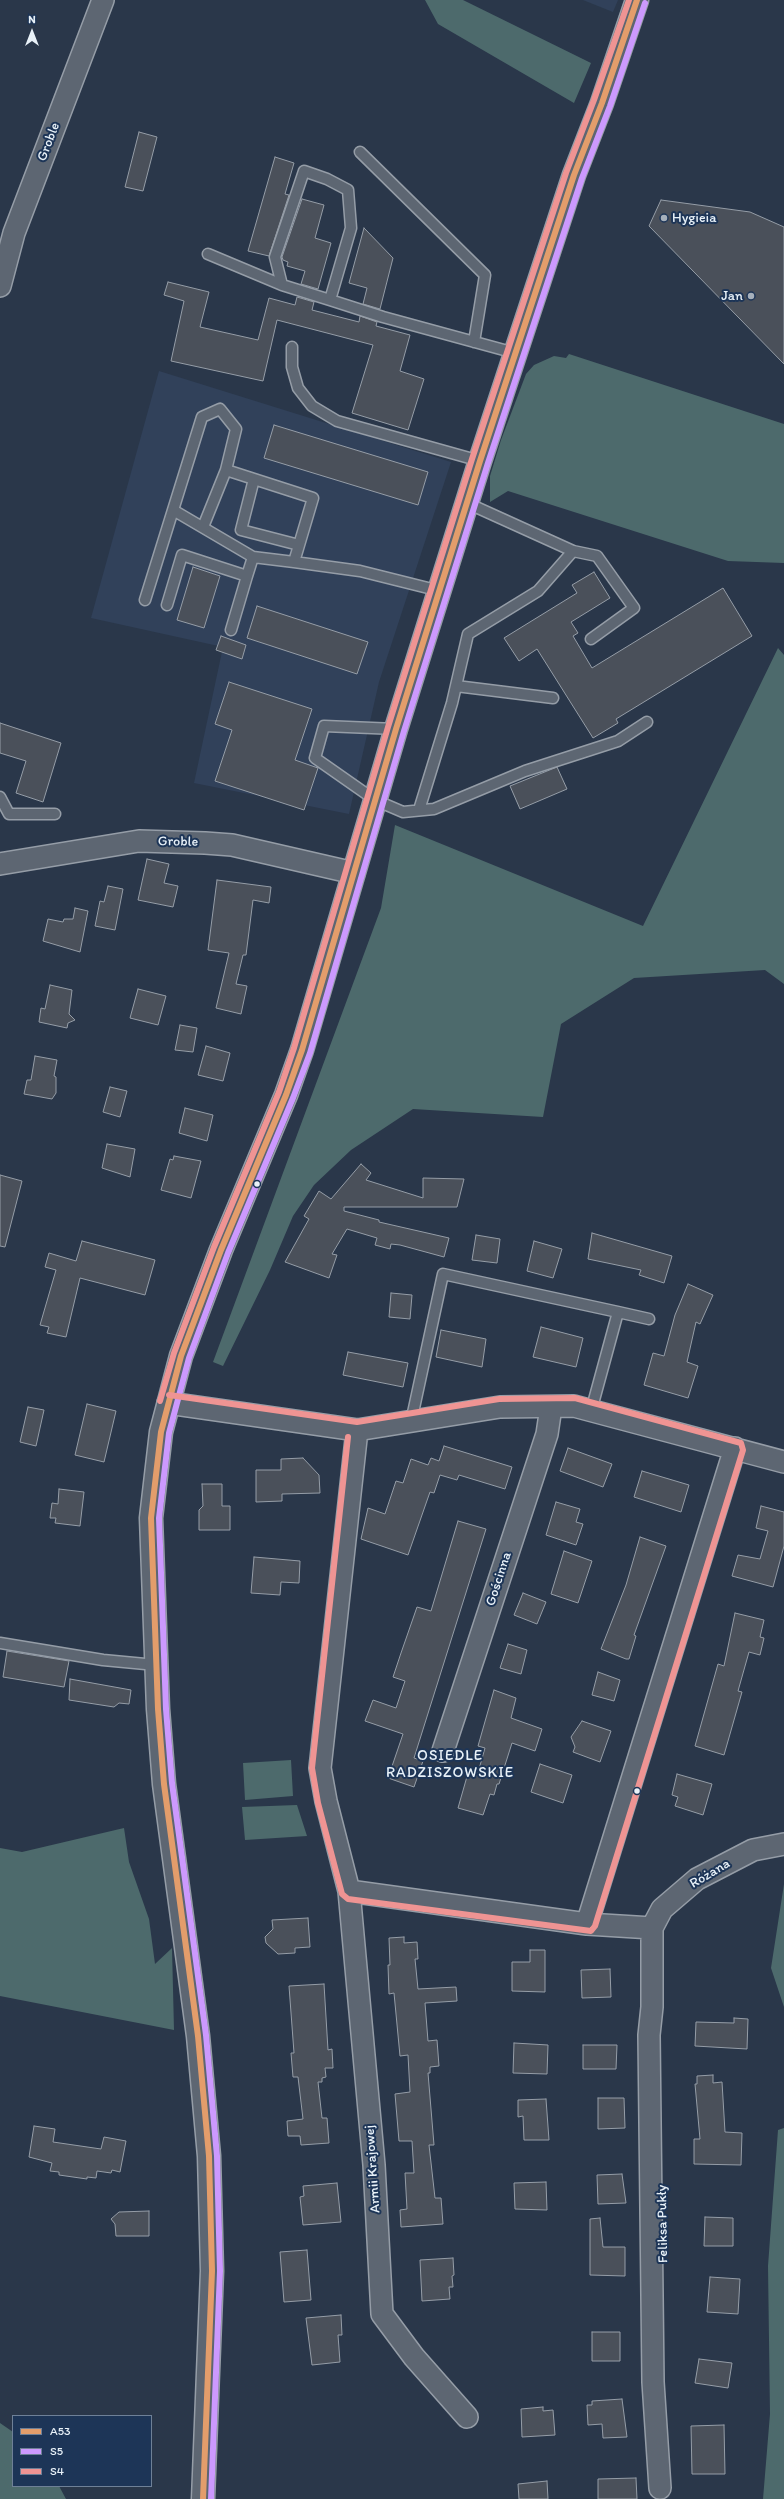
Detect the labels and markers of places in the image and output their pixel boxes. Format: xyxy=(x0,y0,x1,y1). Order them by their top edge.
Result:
place label: Hygieia xyxy=(672,210,716,226)
marker: Hygieia xyxy=(659,213,669,223)
place label: Jan xyxy=(721,288,743,304)
marker: Jan xyxy=(746,291,756,301)
unlabelled marker xyxy=(252,1179,262,1189)
unlabelled marker xyxy=(632,1786,642,1796)

